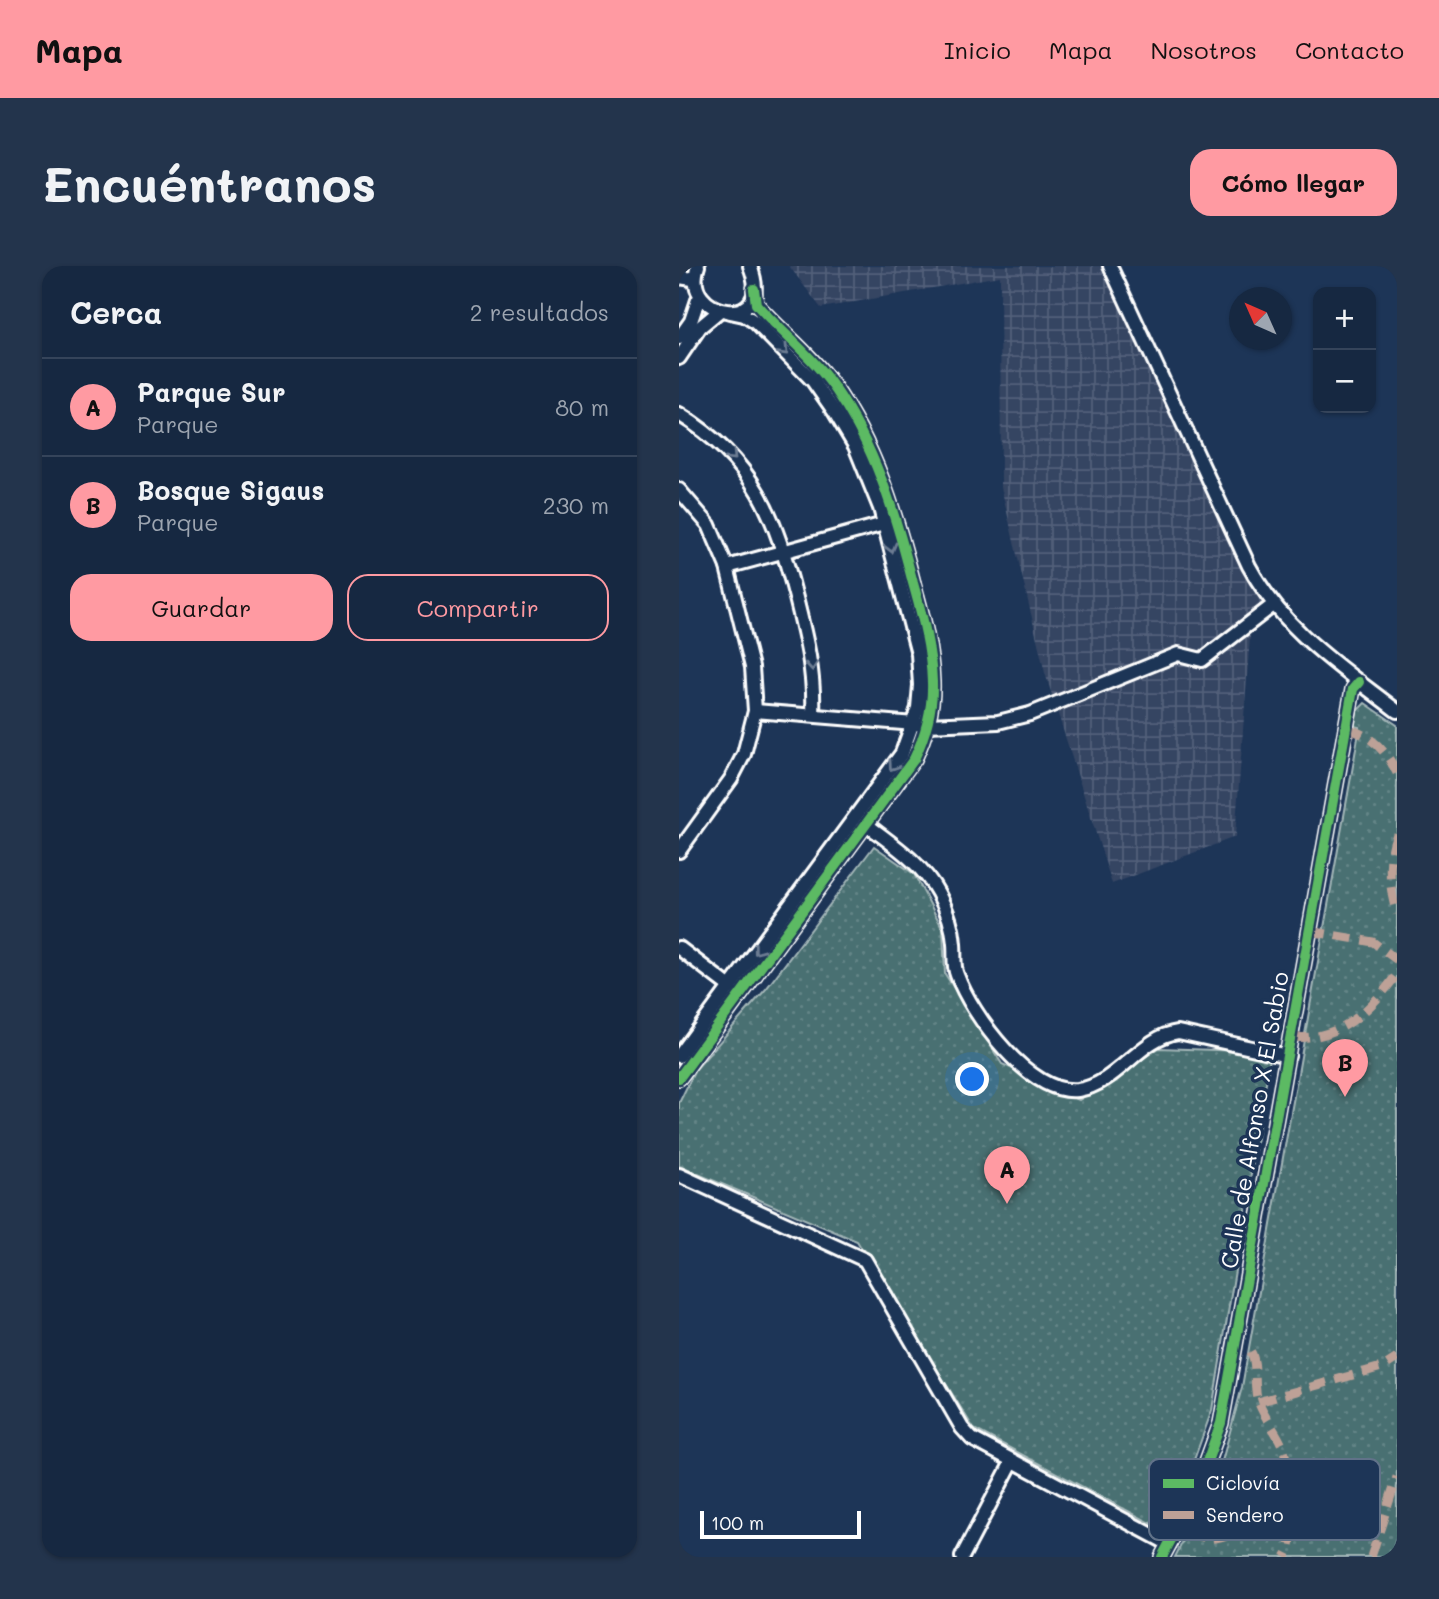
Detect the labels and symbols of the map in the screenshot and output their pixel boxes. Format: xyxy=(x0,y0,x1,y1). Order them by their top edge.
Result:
north arrow xyxy=(1229,287,1292,350)
one-way arrow xyxy=(775,343,788,356)
one-way arrow xyxy=(724,448,737,461)
one-way arrow xyxy=(883,542,897,554)
one-way arrow xyxy=(804,661,819,672)
one-way arrow xyxy=(888,759,901,772)
one-way arrow xyxy=(754,942,767,954)
street label: Calle de Alfonso X El Sabio xyxy=(1213,969,1295,1271)
pin: B xyxy=(1322,1039,1368,1097)
your location xyxy=(955,1062,989,1096)
pin: A xyxy=(984,1146,1030,1204)
legend xyxy=(1149,1459,1380,1540)
text: Ciclovía xyxy=(1206,1470,1280,1495)
text: Sendero xyxy=(1206,1502,1284,1527)
scale bar xyxy=(700,1508,861,1540)

